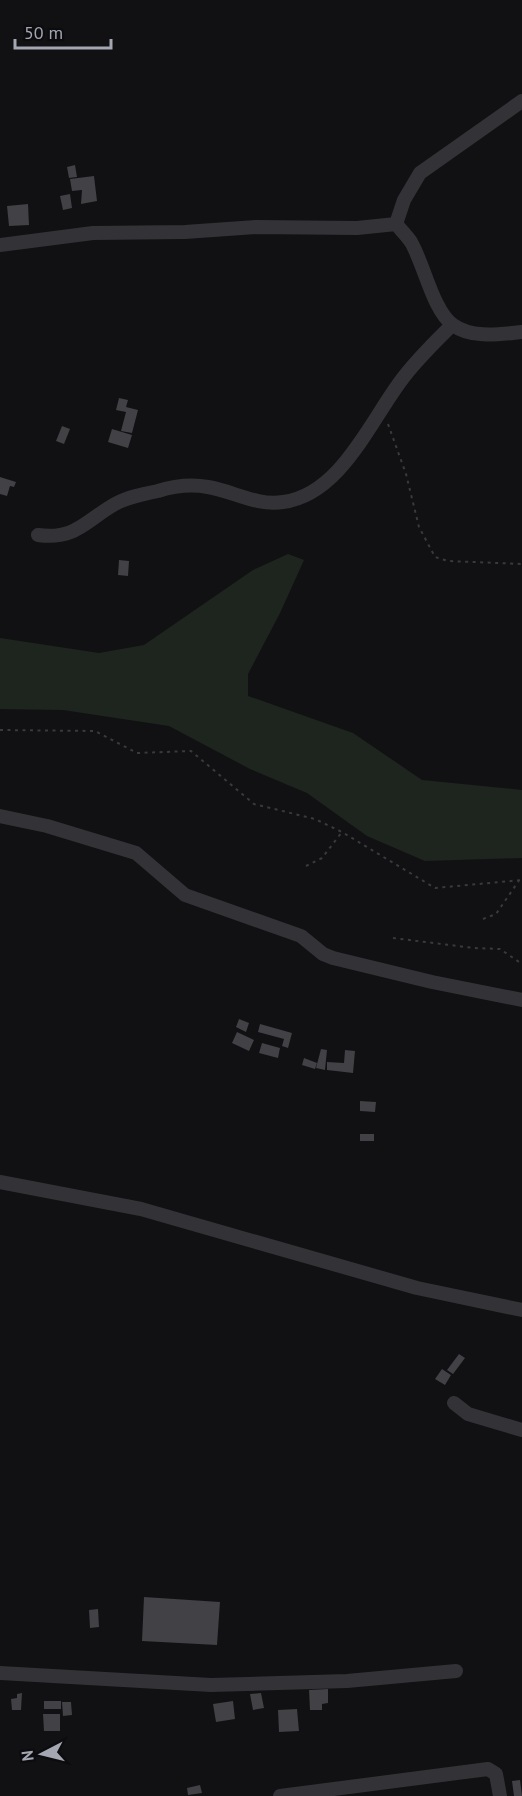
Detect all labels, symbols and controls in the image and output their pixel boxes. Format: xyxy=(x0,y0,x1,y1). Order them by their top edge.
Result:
scale bar xyxy=(15,12,111,50)
text: 50 m xyxy=(24,21,63,44)
north arrow xyxy=(12,1724,72,1784)
text: N xyxy=(17,1749,38,1762)

